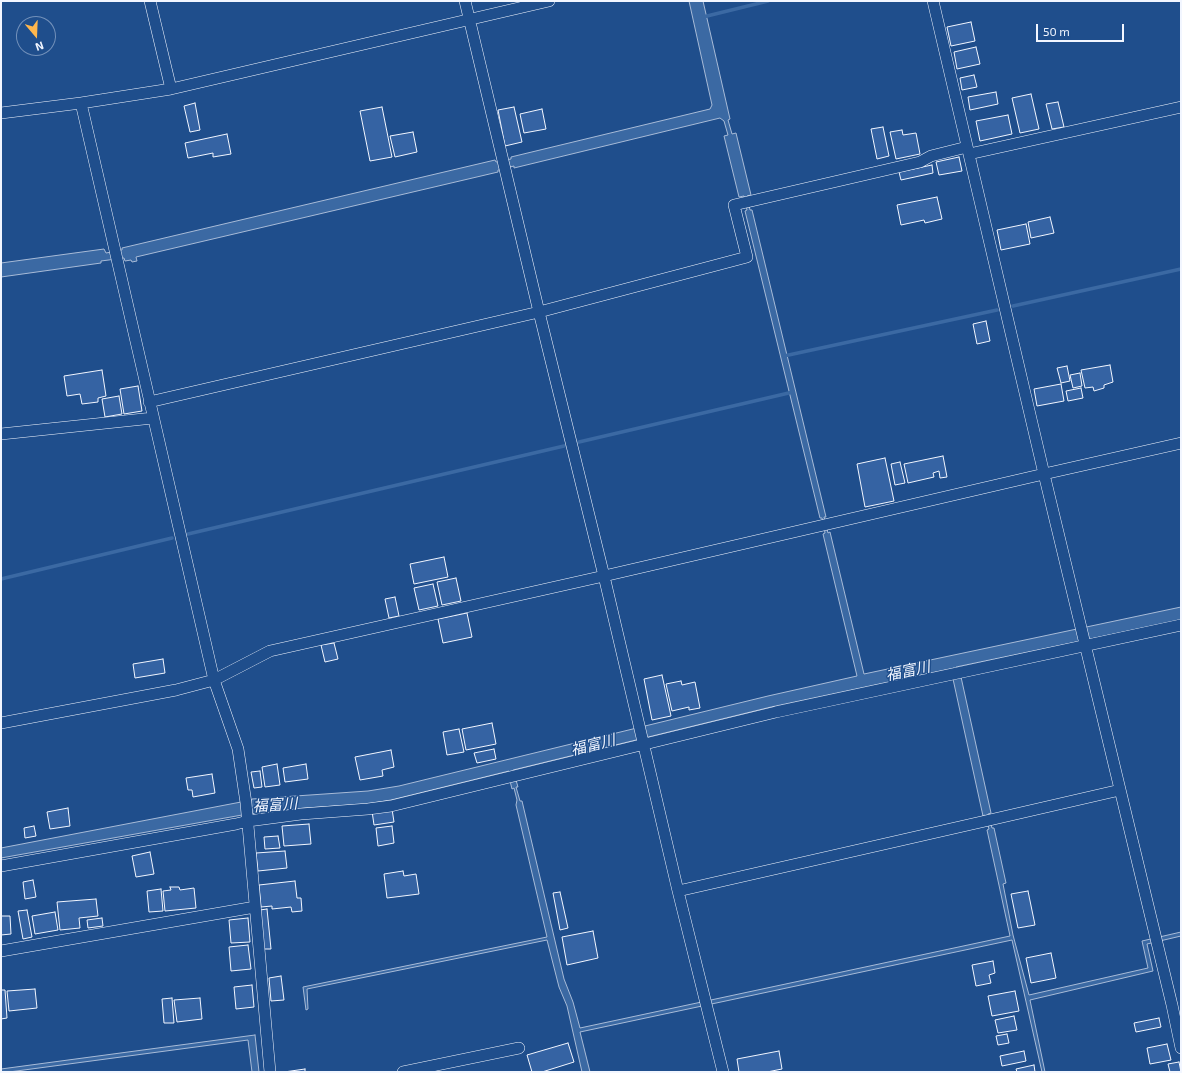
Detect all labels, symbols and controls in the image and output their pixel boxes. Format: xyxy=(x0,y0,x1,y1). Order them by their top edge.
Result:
north arrow xyxy=(16,16,56,56)
scale bar xyxy=(1038,16,1126,42)
text: 50 m xyxy=(1043,24,1070,38)
text: N xyxy=(34,39,46,54)
water label: 福富川 xyxy=(884,658,932,684)
water label: 福富川 xyxy=(569,731,617,759)
water label: 福富川 xyxy=(252,794,298,816)

